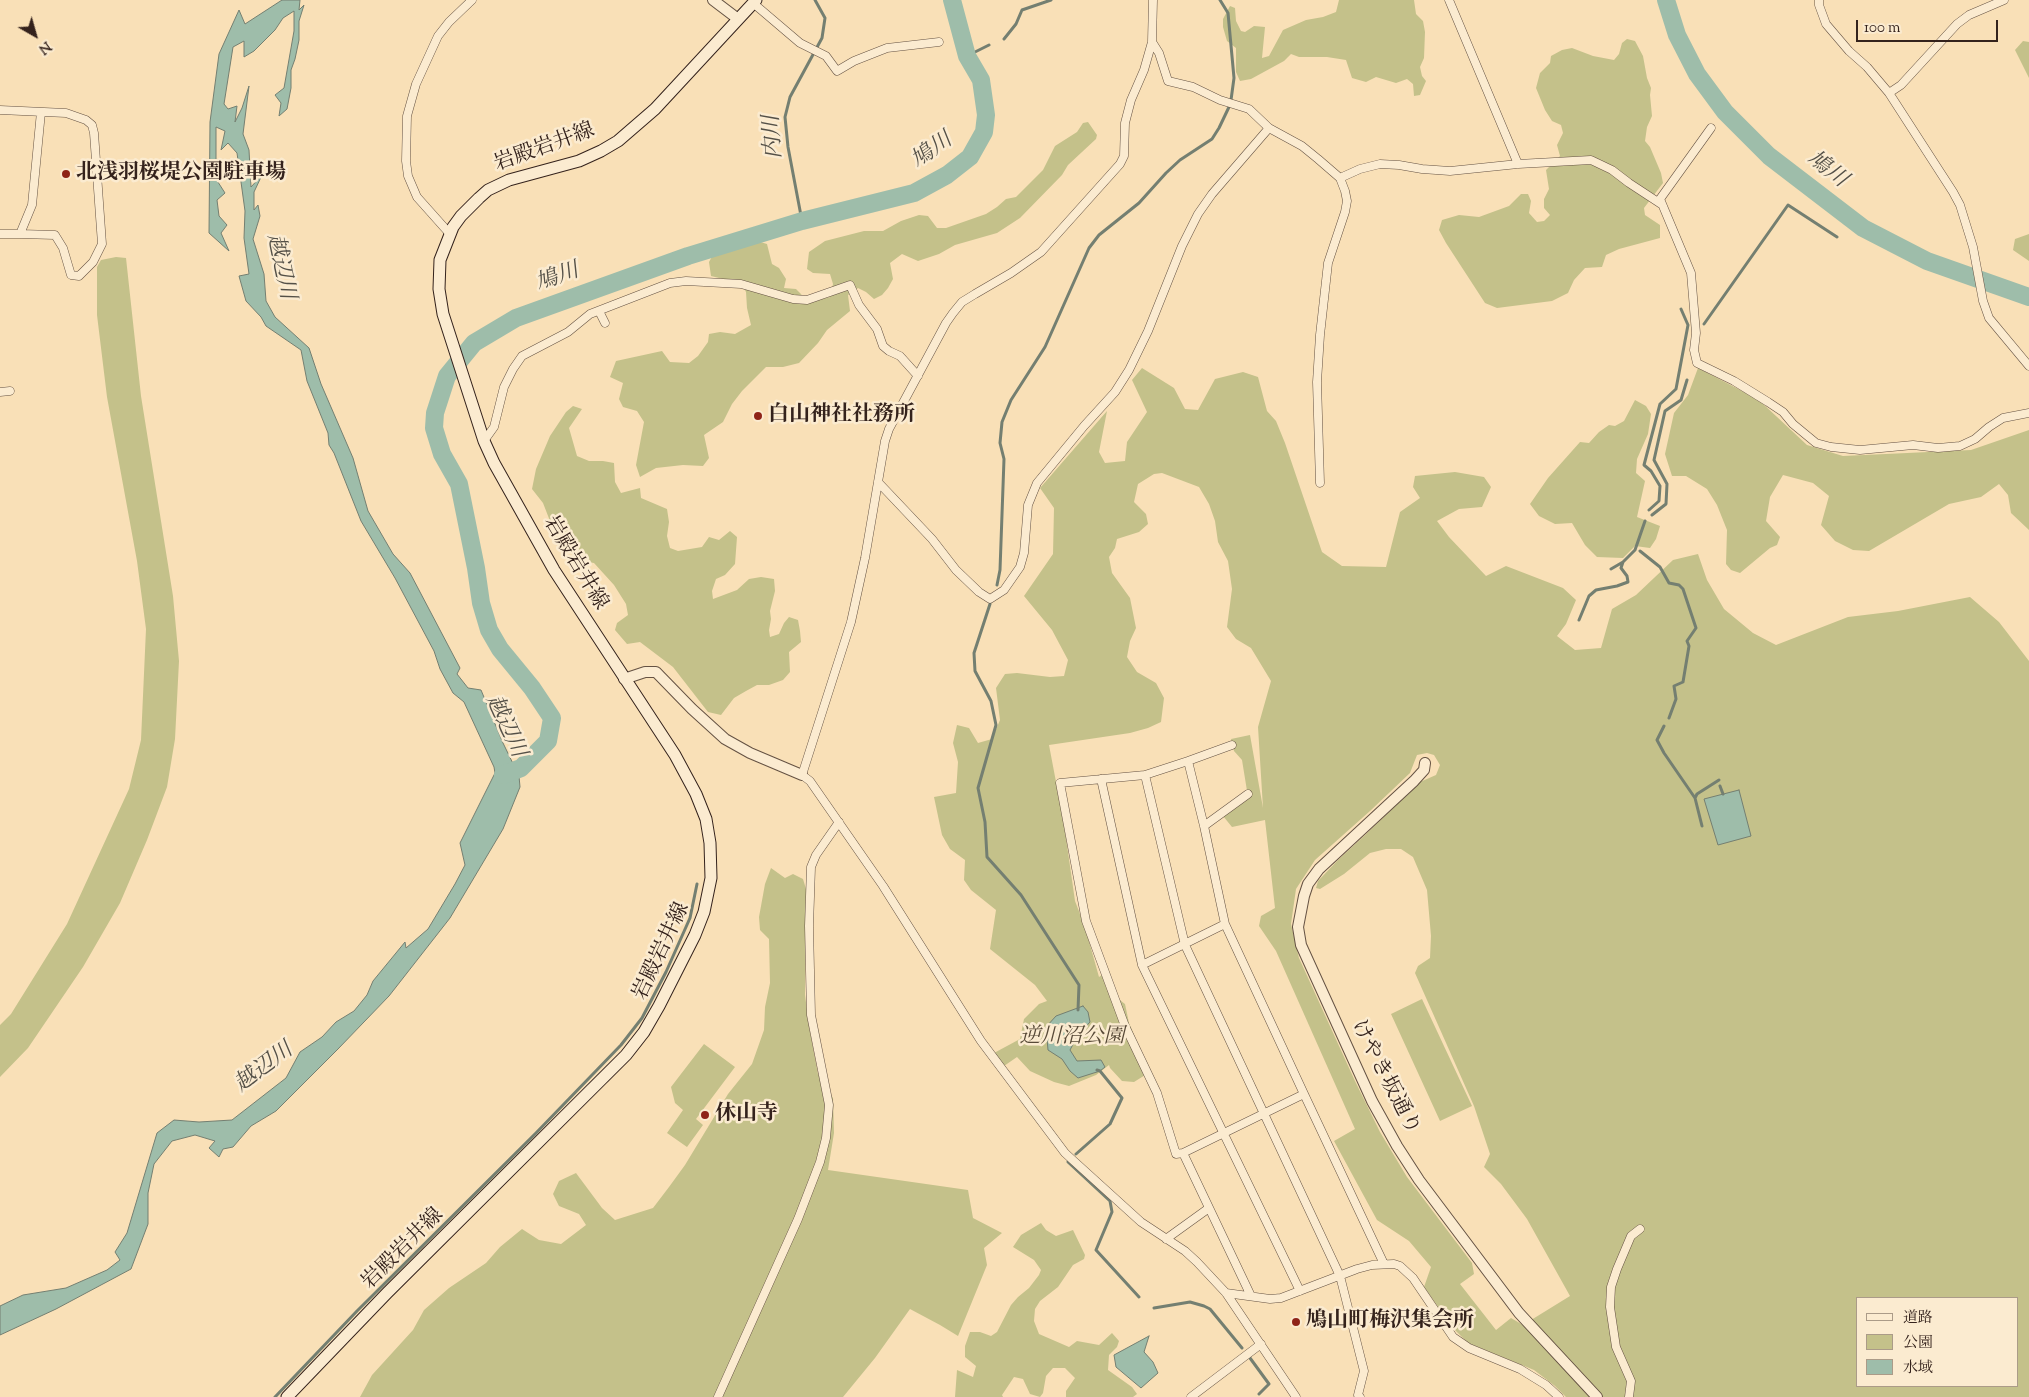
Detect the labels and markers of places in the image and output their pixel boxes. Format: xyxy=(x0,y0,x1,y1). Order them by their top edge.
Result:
place label: 北浅羽桜堤公園駐車場 xyxy=(76,161,286,187)
marker: 北浅羽桜堤公園駐車場 xyxy=(60,168,72,180)
place label: 白山神社社務所 xyxy=(768,403,915,429)
marker: 白山神社社務所 xyxy=(752,410,764,422)
place label: 休山寺 xyxy=(715,1102,778,1128)
marker: 休山寺 xyxy=(699,1109,711,1121)
place label: 鳩山町梅沢集会所 xyxy=(1306,1309,1474,1335)
marker: 鳩山町梅沢集会所 xyxy=(1290,1316,1302,1328)

